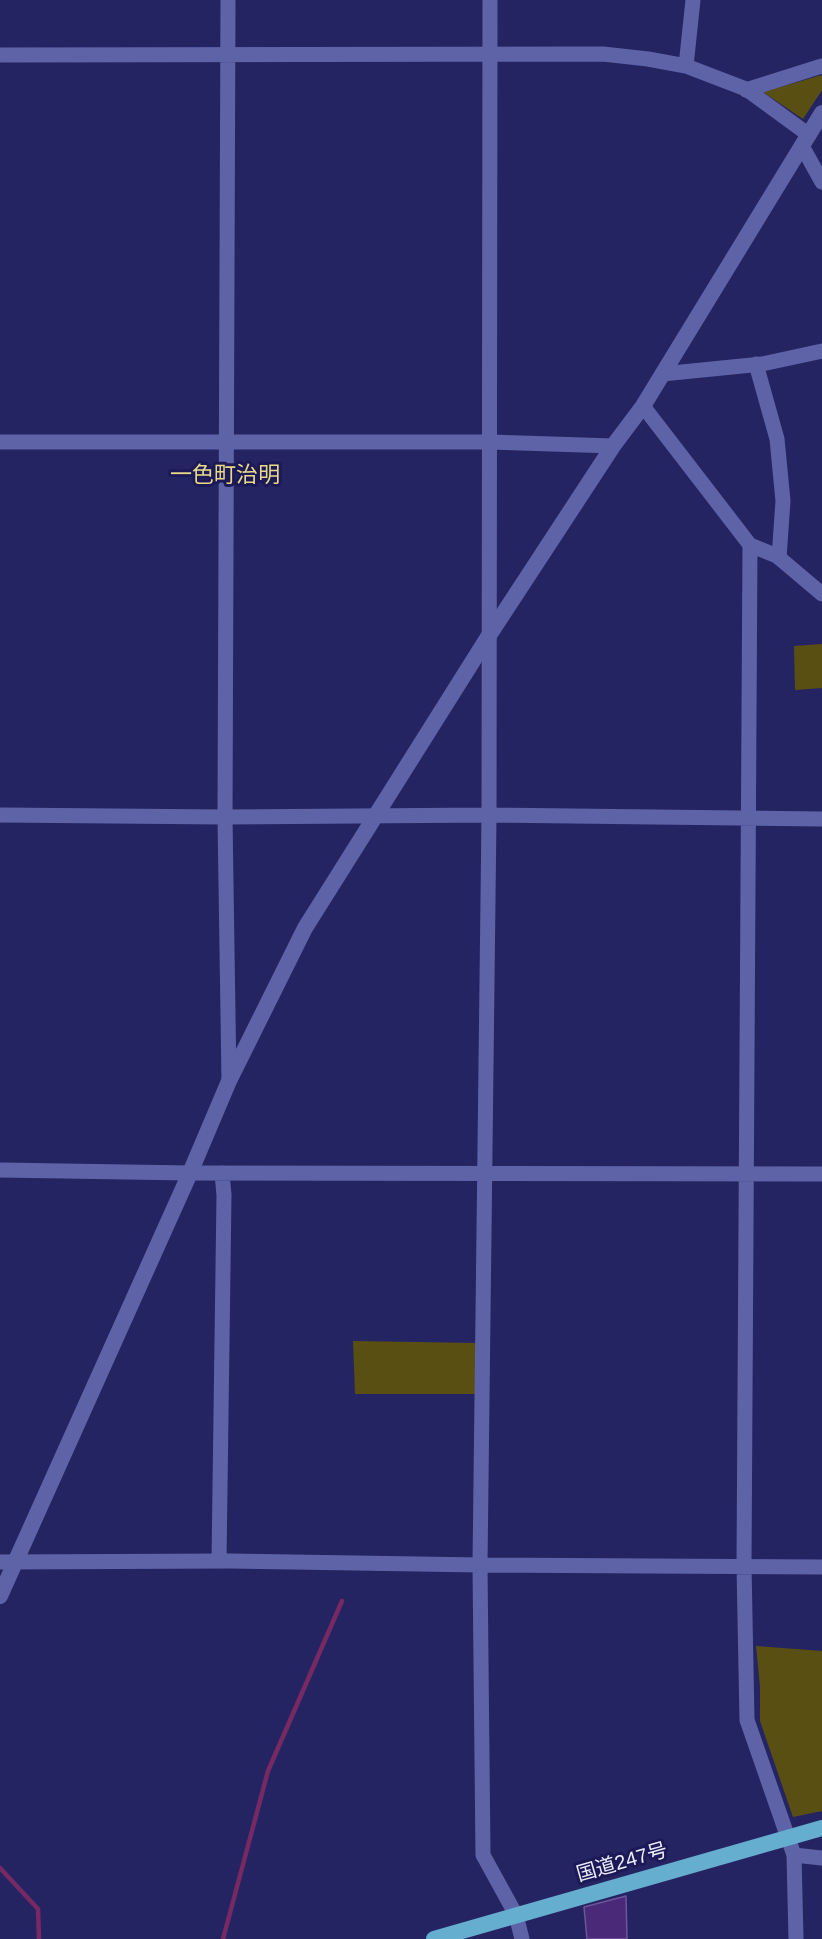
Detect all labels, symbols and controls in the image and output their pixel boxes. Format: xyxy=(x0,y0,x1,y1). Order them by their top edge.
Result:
district label: 一色町治明 xyxy=(170,463,280,489)
street label: 国道247号 xyxy=(574,1839,670,1887)

